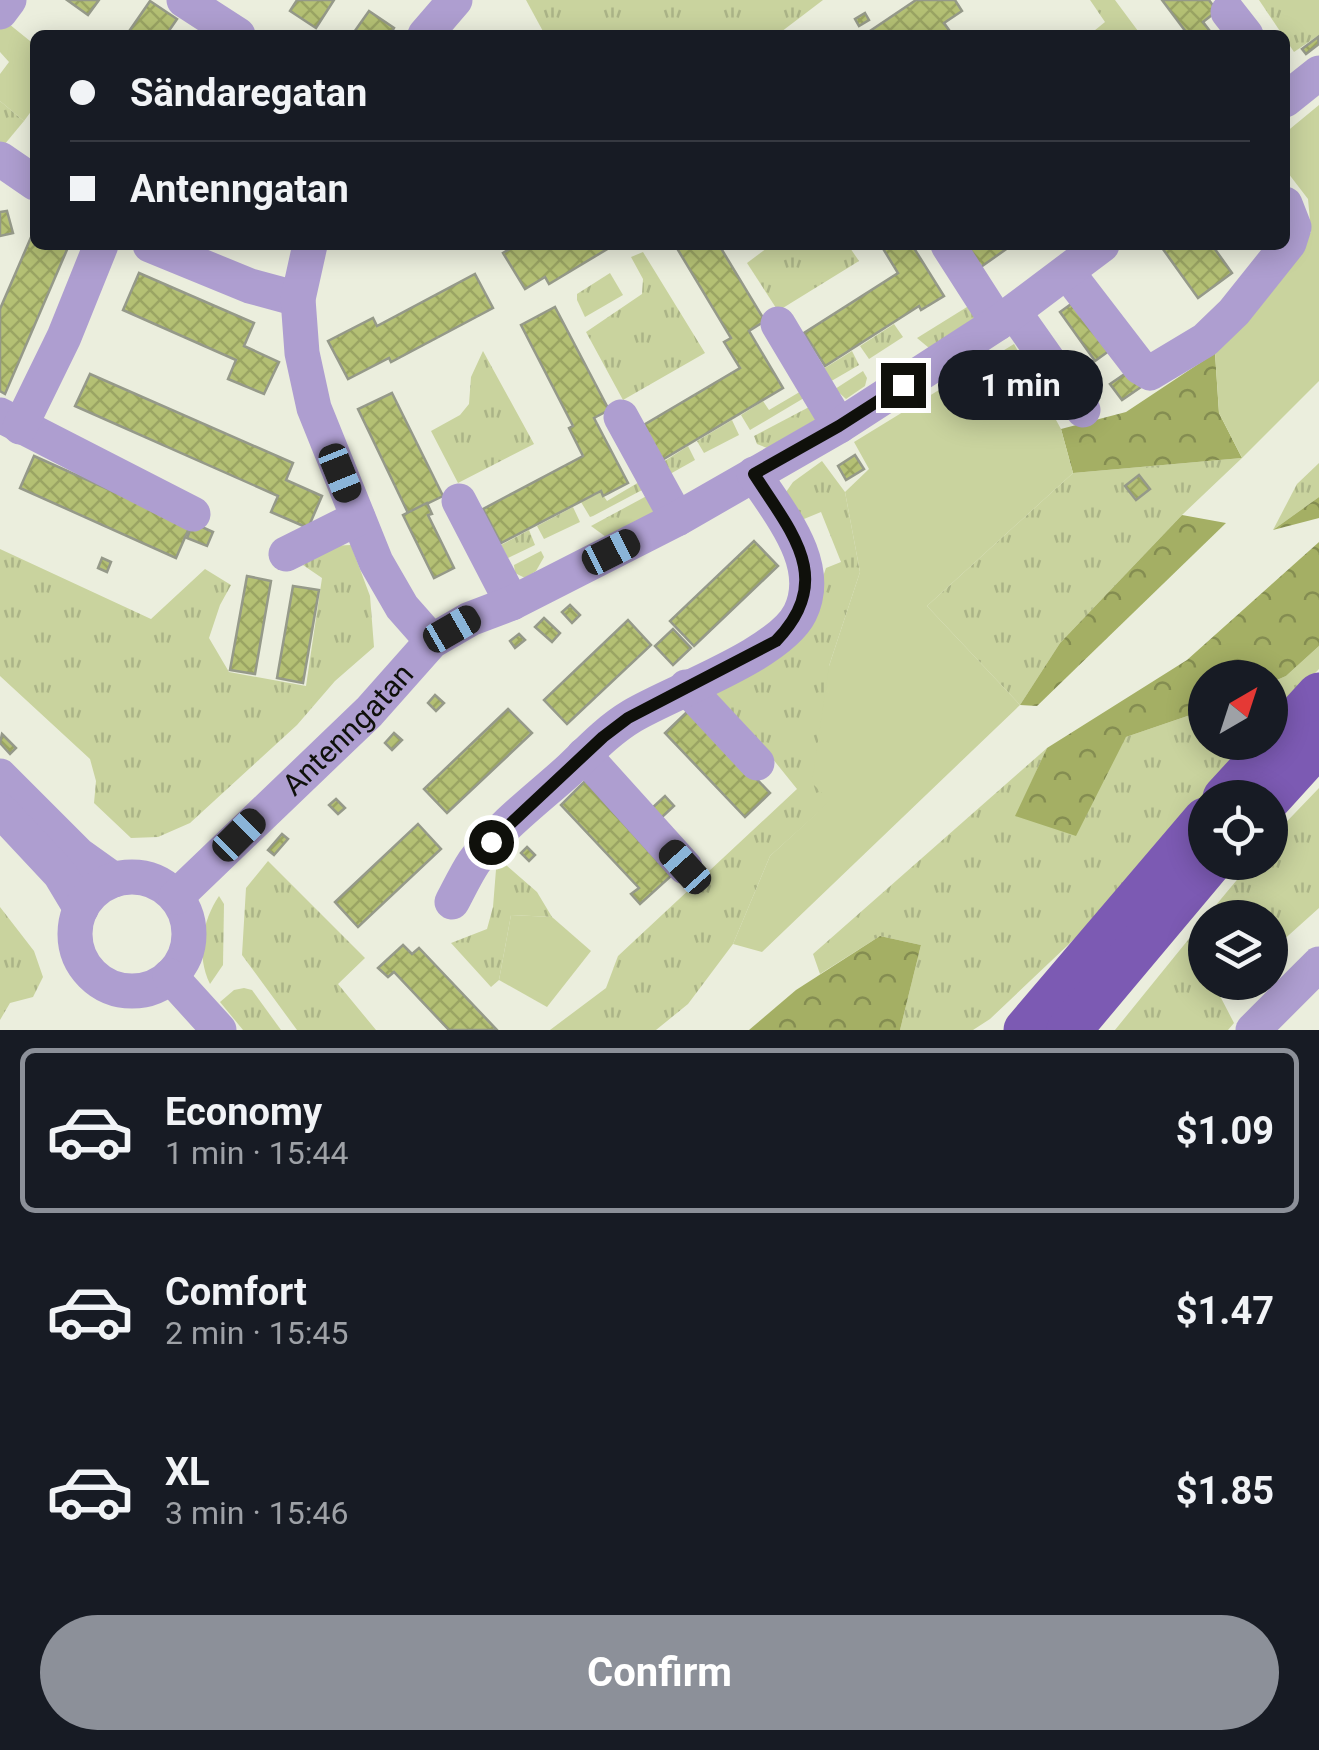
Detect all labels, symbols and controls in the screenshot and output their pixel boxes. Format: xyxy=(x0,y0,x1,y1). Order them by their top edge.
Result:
text: Sändaregatan xyxy=(130,71,367,115)
text: Antenngatan xyxy=(130,167,349,211)
callout: 1 min xyxy=(938,350,1103,420)
route end xyxy=(881,363,926,408)
text: 1 min xyxy=(980,366,1061,404)
car xyxy=(315,440,365,506)
car xyxy=(577,525,645,579)
car xyxy=(419,601,485,657)
street label: Antenngatan xyxy=(275,657,420,802)
north arrow xyxy=(1188,660,1288,760)
map controls xyxy=(1188,660,1288,1000)
button: locate xyxy=(1188,780,1288,880)
car xyxy=(207,803,271,867)
route start xyxy=(469,820,514,865)
car xyxy=(654,835,716,899)
button: layers xyxy=(1188,900,1288,1000)
icon: car xyxy=(45,1086,135,1176)
text: Economy xyxy=(165,1090,322,1134)
text: $1.09 xyxy=(1176,1109,1274,1153)
text: 1 min · 15:44 xyxy=(165,1134,348,1172)
icon: car xyxy=(45,1266,135,1356)
text: Comfort xyxy=(165,1270,307,1314)
text: $1.47 xyxy=(1176,1289,1274,1333)
text: 2 min · 15:45 xyxy=(165,1314,348,1352)
icon: car xyxy=(45,1446,135,1536)
text: XL xyxy=(165,1450,210,1494)
text: $1.85 xyxy=(1176,1469,1274,1513)
text: 3 min · 15:46 xyxy=(165,1494,348,1532)
button: Confirm xyxy=(40,1615,1279,1730)

